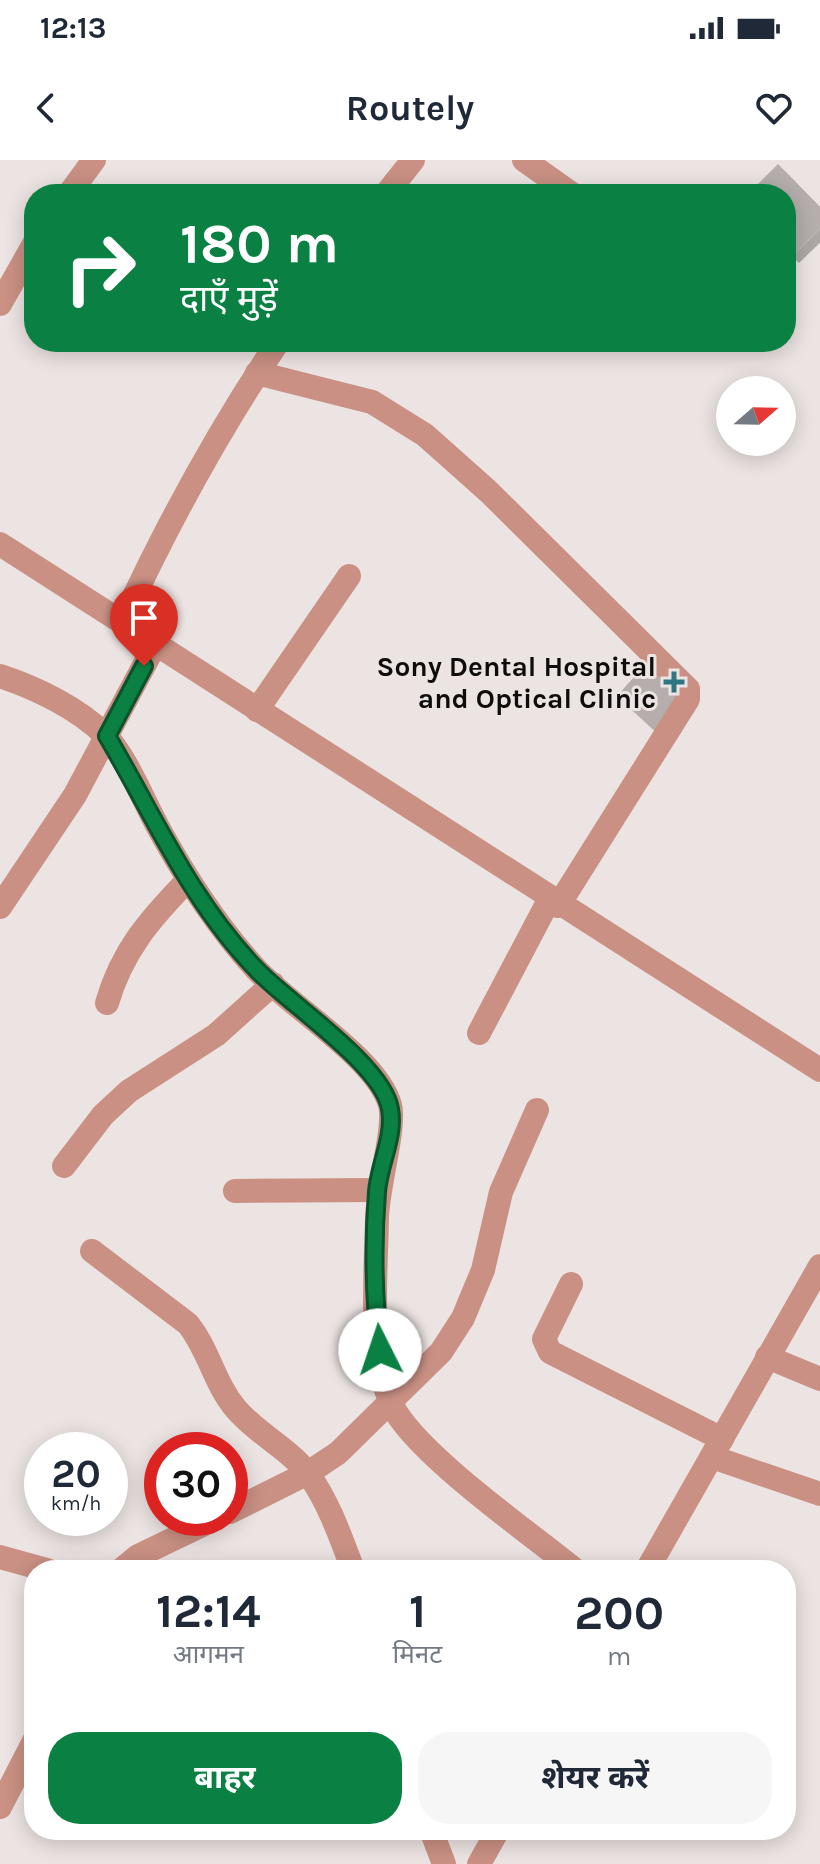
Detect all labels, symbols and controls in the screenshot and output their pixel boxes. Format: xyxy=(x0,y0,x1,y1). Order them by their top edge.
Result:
text: 12:13 xyxy=(40,10,106,46)
icon: back xyxy=(24,86,68,130)
icon: heart xyxy=(752,86,796,130)
text: Routely xyxy=(346,87,474,129)
text: 180 m xyxy=(180,211,339,276)
icon: right xyxy=(48,216,152,320)
text: दाएँ मुड़ें xyxy=(180,278,278,320)
north arrow xyxy=(716,376,796,456)
map controls xyxy=(716,376,796,456)
pin xyxy=(110,584,178,666)
icon: arrive xyxy=(122,596,166,640)
place label: Sony Dental Hospital and Optical Clinic xyxy=(377,650,656,715)
marker: Sony Dental Hospital and Optical Clinic xyxy=(663,671,685,693)
position arrow xyxy=(338,1308,422,1392)
speed limit sign: 30 xyxy=(144,1432,248,1536)
text: 20 xyxy=(51,1450,101,1497)
text: km/h xyxy=(51,1492,101,1515)
text: 12:14 xyxy=(156,1583,261,1639)
text: 1 xyxy=(409,1583,426,1639)
text: 200 xyxy=(574,1585,664,1641)
text: आगमन xyxy=(173,1639,244,1670)
text: मिनट xyxy=(393,1639,442,1670)
text: m xyxy=(607,1641,631,1672)
button: बाहर xyxy=(48,1732,402,1824)
button: शेयर करें xyxy=(418,1732,772,1824)

